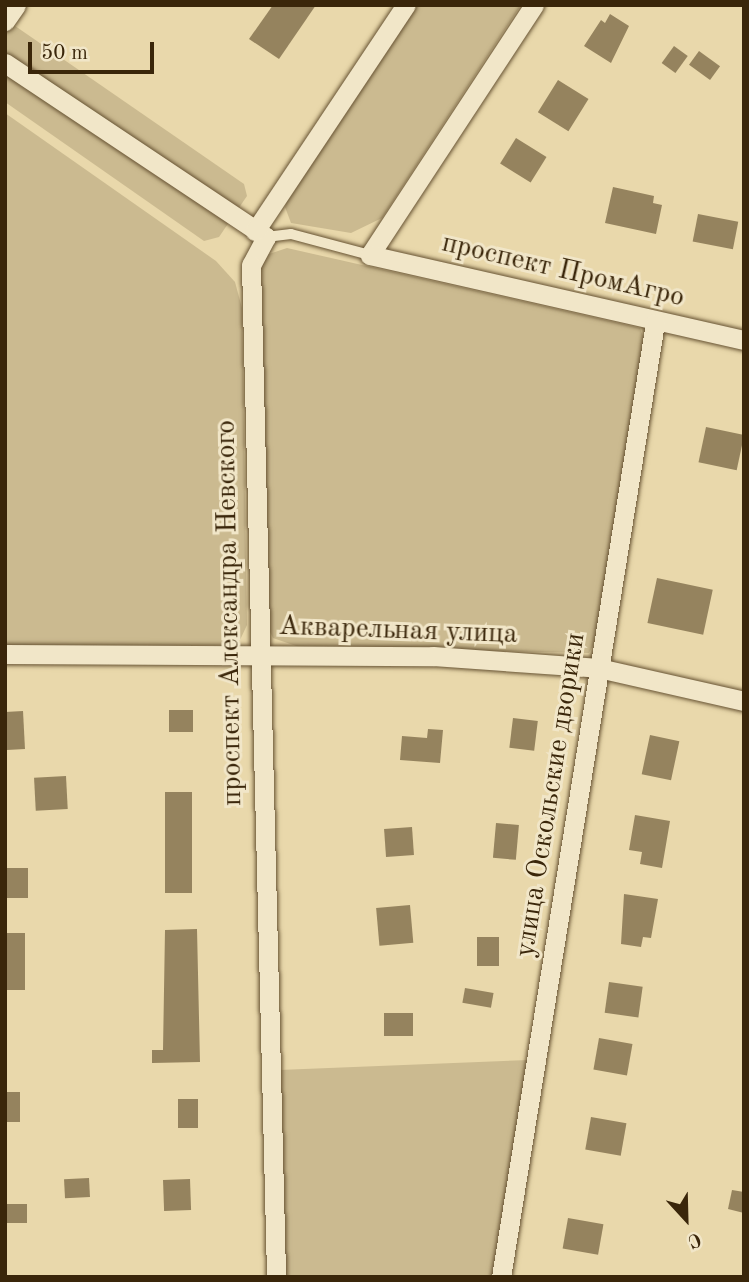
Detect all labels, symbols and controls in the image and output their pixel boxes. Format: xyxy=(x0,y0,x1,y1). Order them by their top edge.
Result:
scale bar xyxy=(32,28,158,72)
text: 50 m xyxy=(41,43,88,64)
street label: проспект ПромАгро xyxy=(438,227,688,315)
street label: проспект Александра Невского xyxy=(210,420,250,806)
street label: Акварельная улица xyxy=(278,610,518,652)
street label: улица Оскольские дворики xyxy=(509,630,593,960)
north arrow xyxy=(651,1184,721,1254)
text: С xyxy=(685,1228,703,1250)

